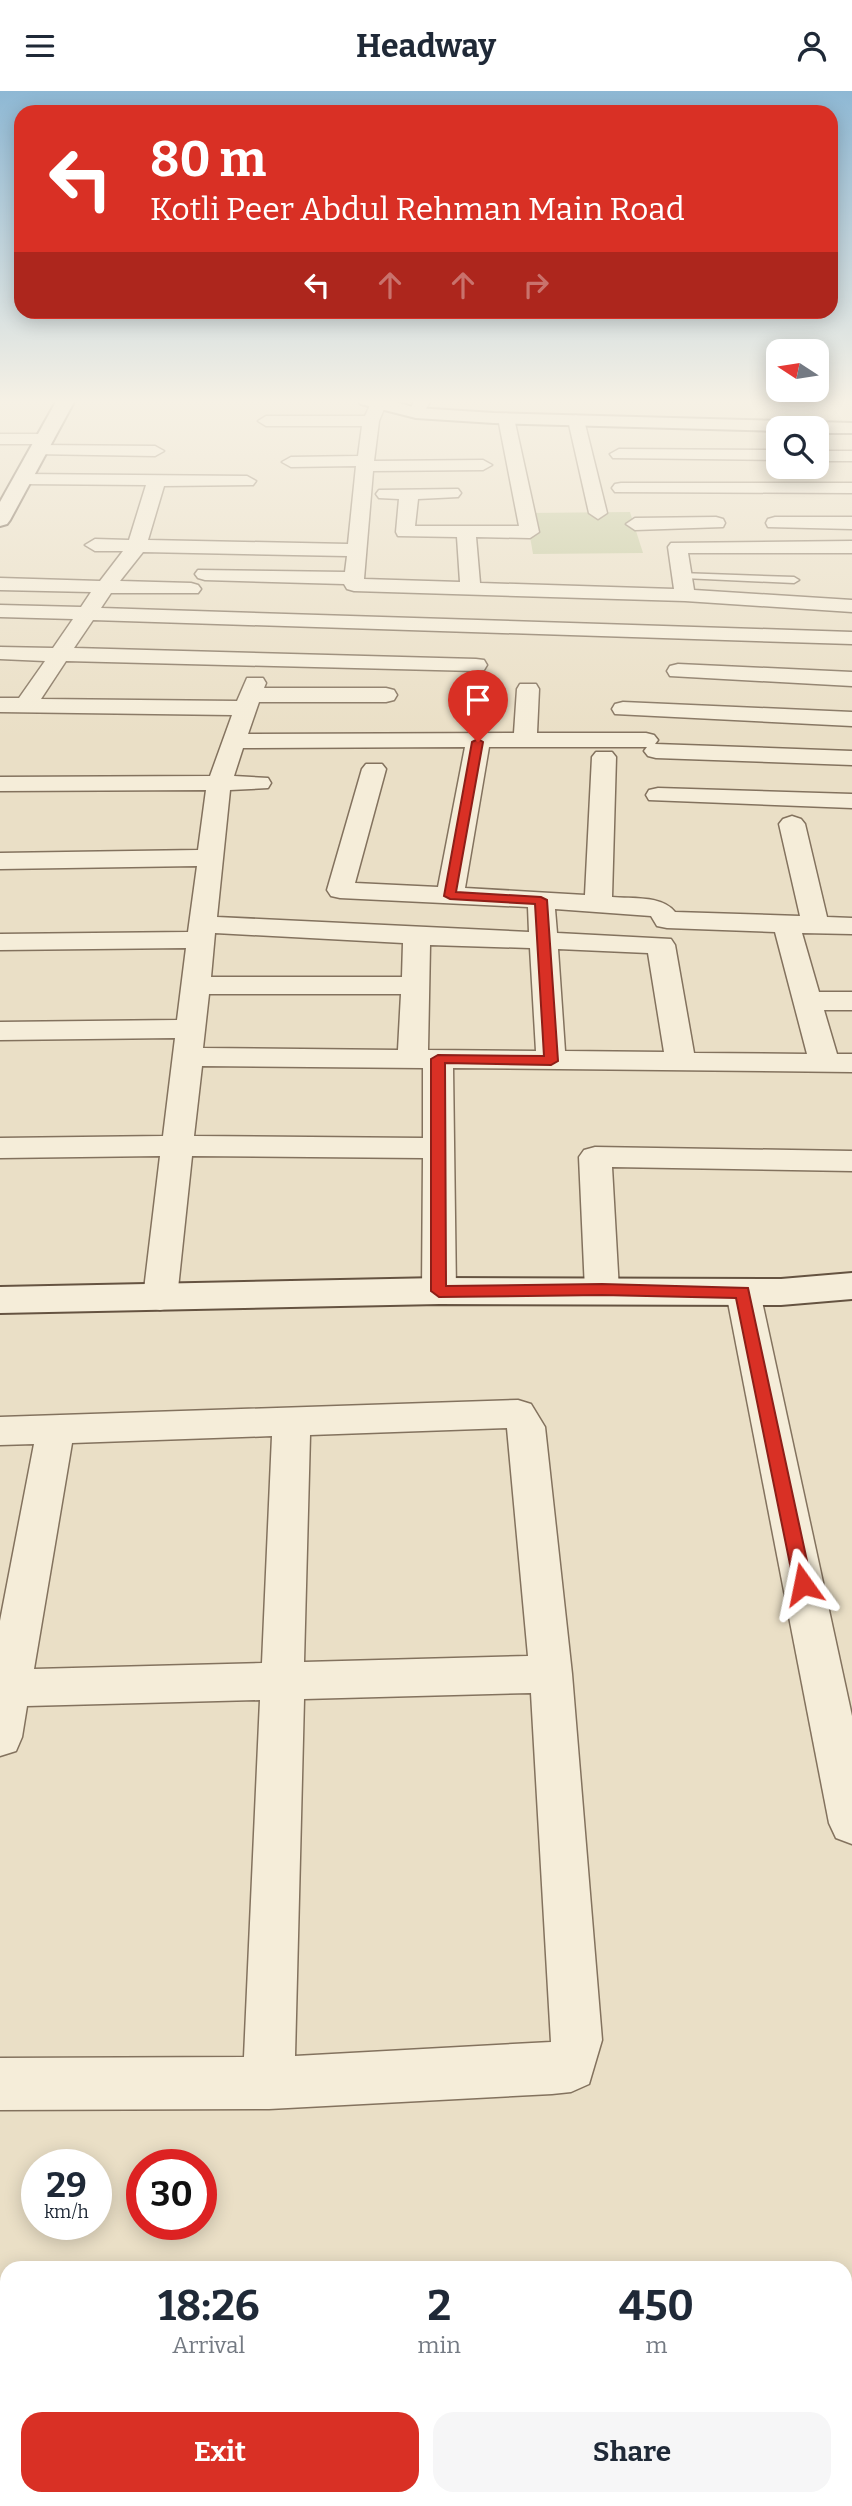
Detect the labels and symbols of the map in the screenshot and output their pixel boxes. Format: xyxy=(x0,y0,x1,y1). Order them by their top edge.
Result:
north arrow xyxy=(766,339,830,403)
pin xyxy=(448,670,508,742)
position arrow xyxy=(766,1547,840,1621)
speed limit sign: 30 xyxy=(126,2149,217,2240)

